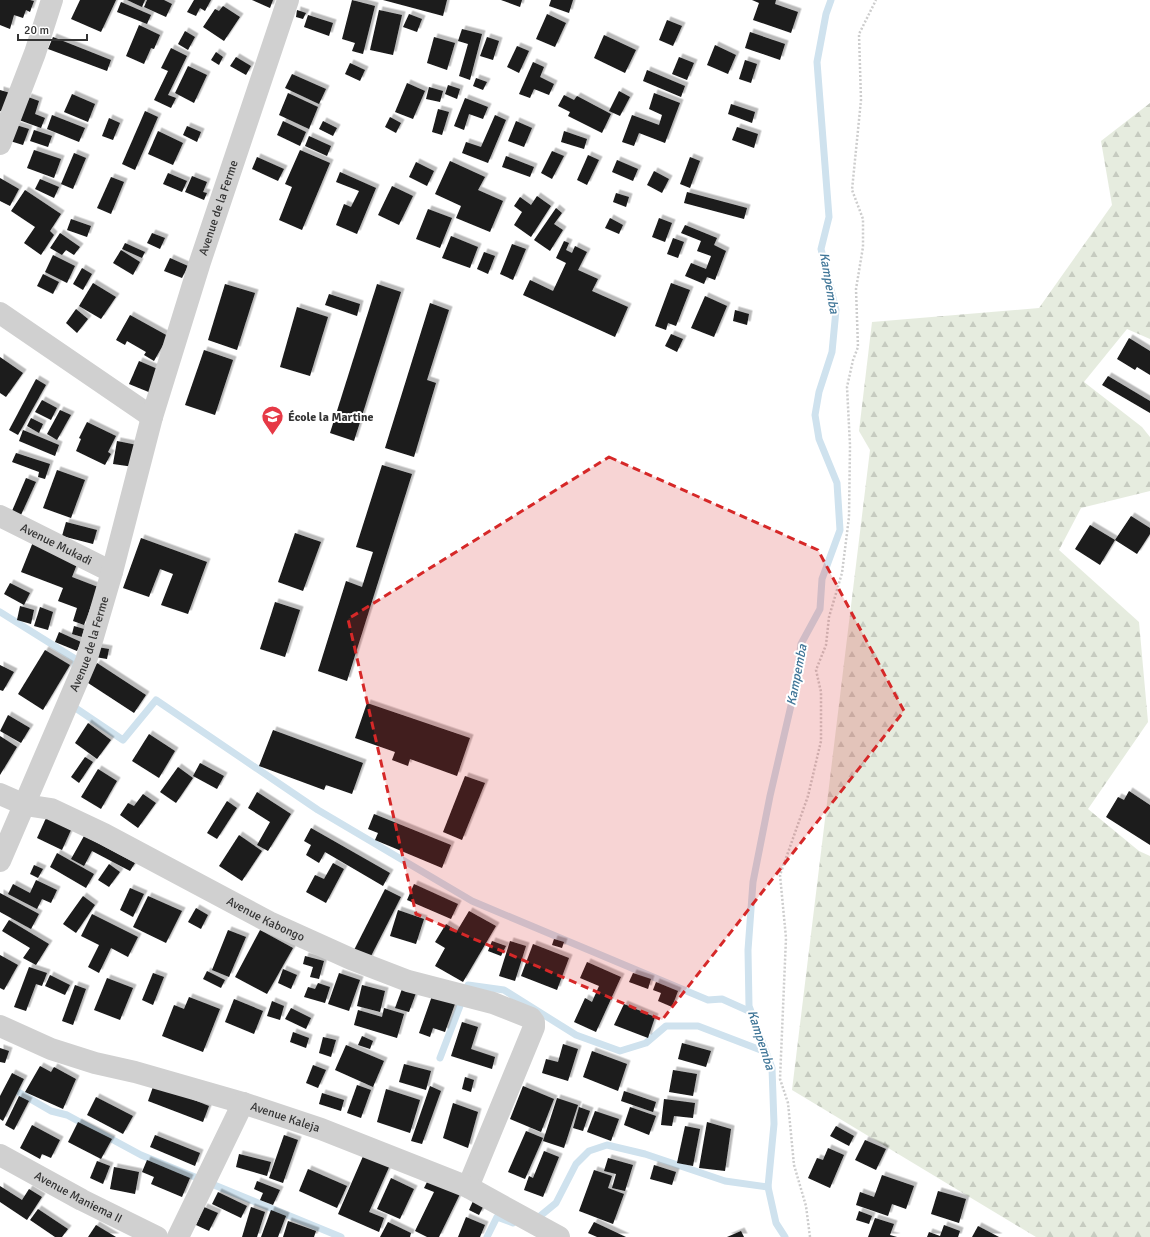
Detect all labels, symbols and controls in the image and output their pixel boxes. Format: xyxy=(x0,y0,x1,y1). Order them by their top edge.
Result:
scale bar xyxy=(18,16,87,42)
text: 20 m xyxy=(24,23,49,38)
street label: Avenue de la Ferme xyxy=(195,158,241,257)
water label: Kampemba xyxy=(816,251,842,315)
school or university icon: École la Martine xyxy=(260,404,286,437)
place label: École la Martine xyxy=(288,410,373,425)
street label: Avenue Mukadi xyxy=(18,520,95,568)
street label: Avenue de la Ferme xyxy=(66,595,112,694)
water label: Kampemba xyxy=(783,643,811,707)
street label: Avenue Kabongo xyxy=(224,893,307,945)
water label: Kampemba xyxy=(744,1008,778,1072)
street label: Avenue Kaleja xyxy=(249,1099,322,1136)
street label: Avenue Maniema II xyxy=(32,1168,125,1226)

